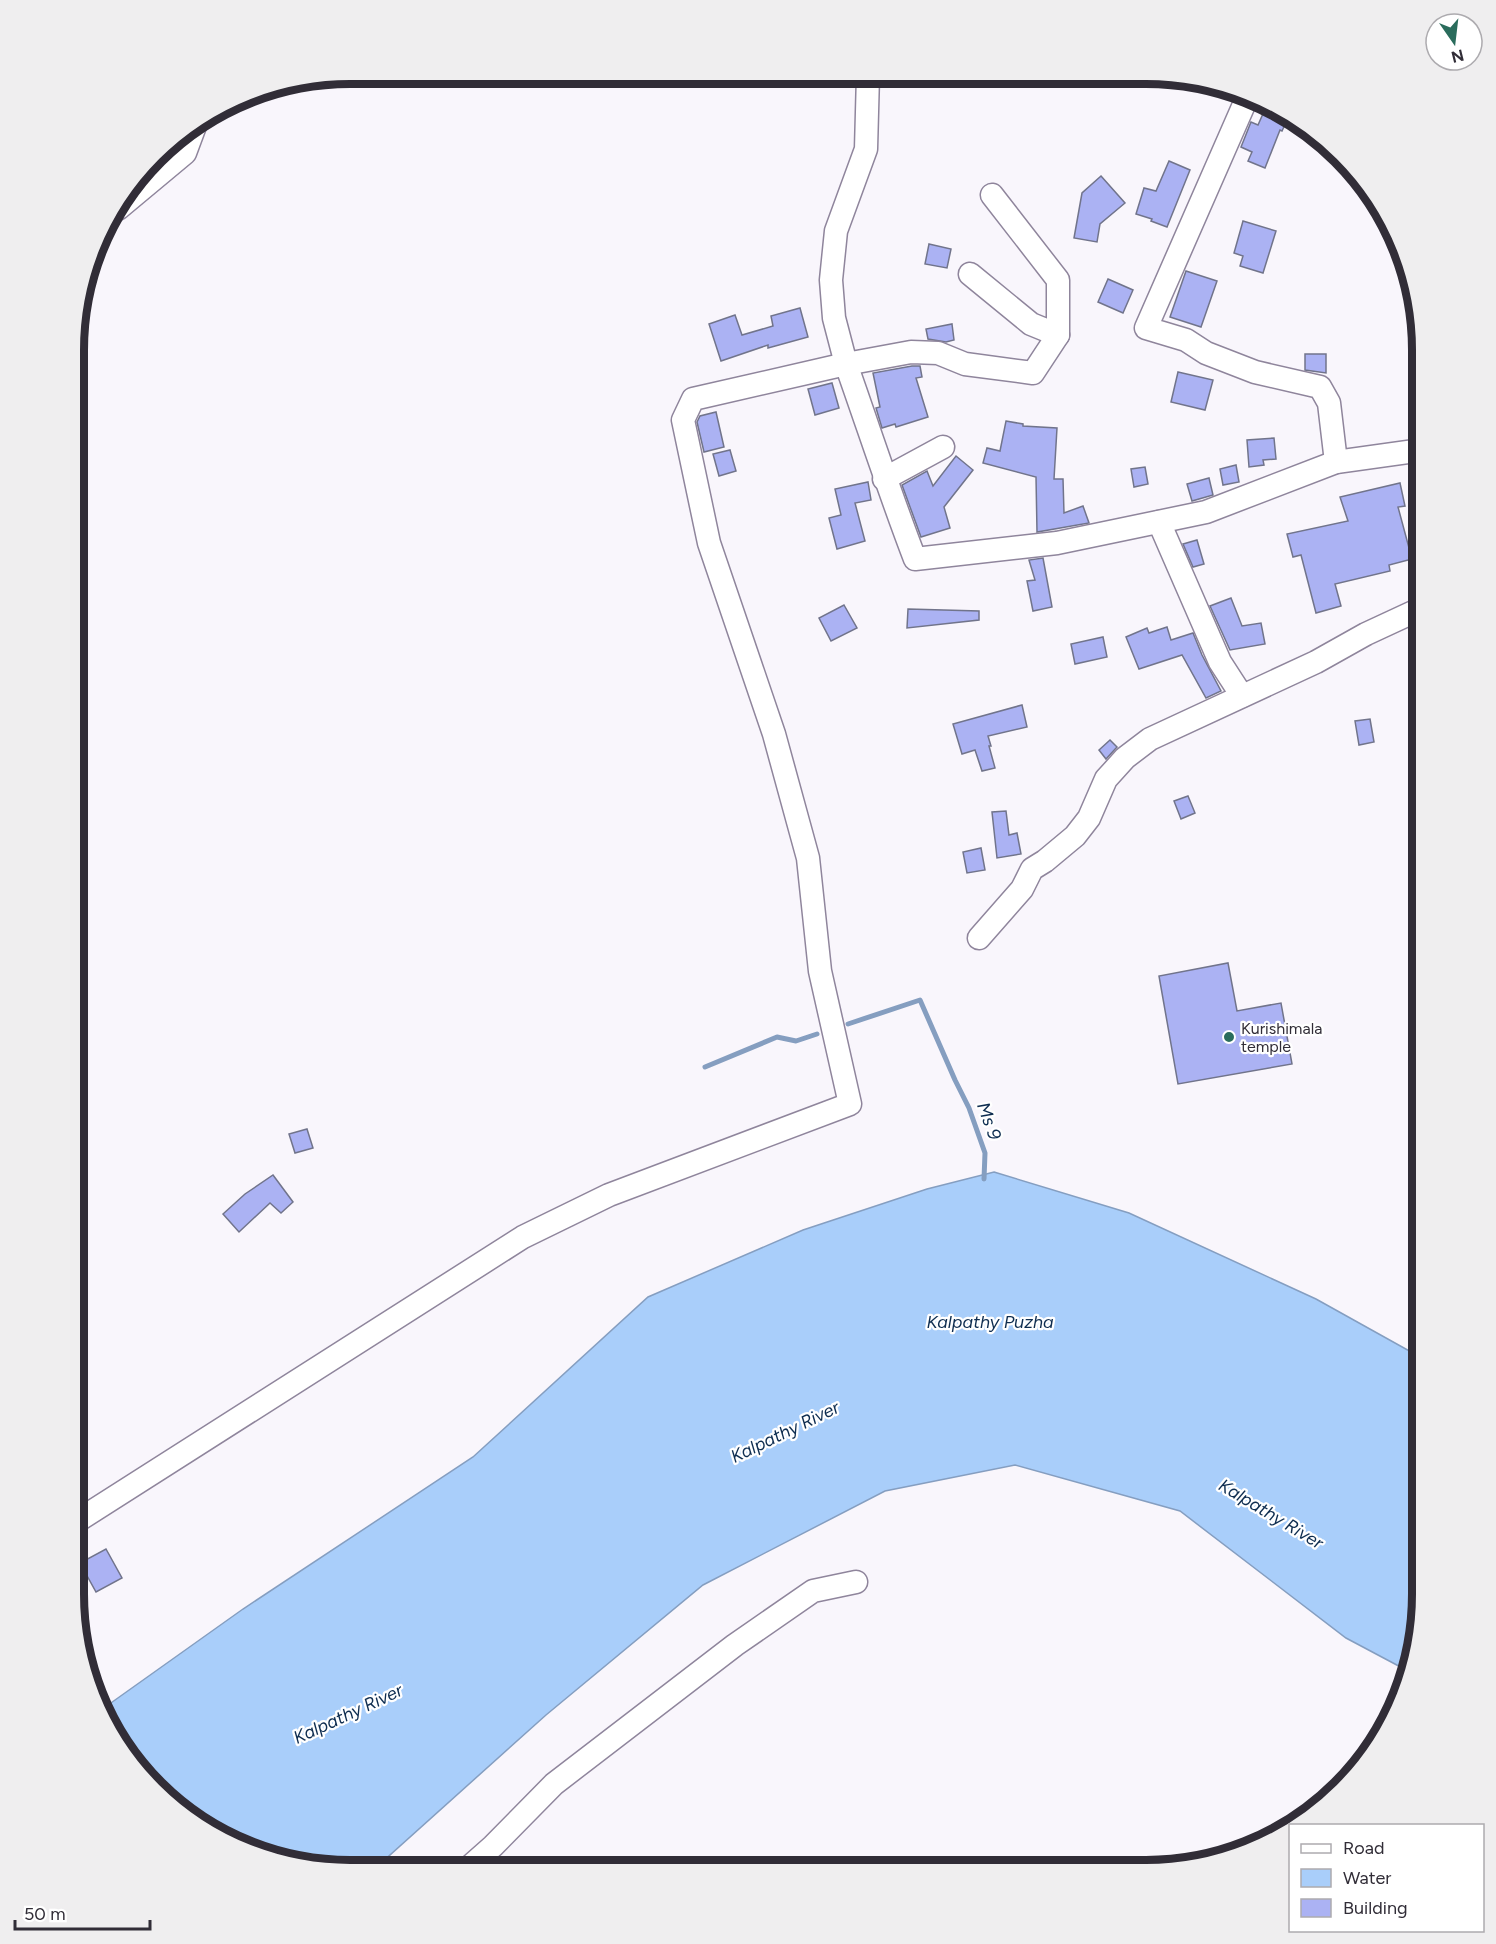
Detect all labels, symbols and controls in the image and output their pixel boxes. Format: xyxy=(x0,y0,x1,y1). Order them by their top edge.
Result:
north arrow xyxy=(1424,12,1484,72)
text: N xyxy=(1449,45,1466,67)
place label: Kurishimala temple xyxy=(1241,1019,1322,1056)
marker: Kurishimala temple xyxy=(1222,1030,1236,1044)
water label: Ms 9 xyxy=(972,1099,1006,1143)
water label: Kalpathy Puzha xyxy=(926,1311,1054,1333)
water label: Kalpathy River xyxy=(727,1396,844,1468)
water label: Kalpathy River xyxy=(1215,1474,1328,1554)
water label: Kalpathy River xyxy=(290,1679,407,1749)
legend xyxy=(1289,1824,1484,1932)
text: Road xyxy=(1343,1837,1384,1859)
text: Water xyxy=(1343,1867,1391,1889)
scale bar xyxy=(15,1893,150,1931)
text: Building xyxy=(1343,1897,1408,1919)
text: 50 m xyxy=(24,1903,66,1925)

